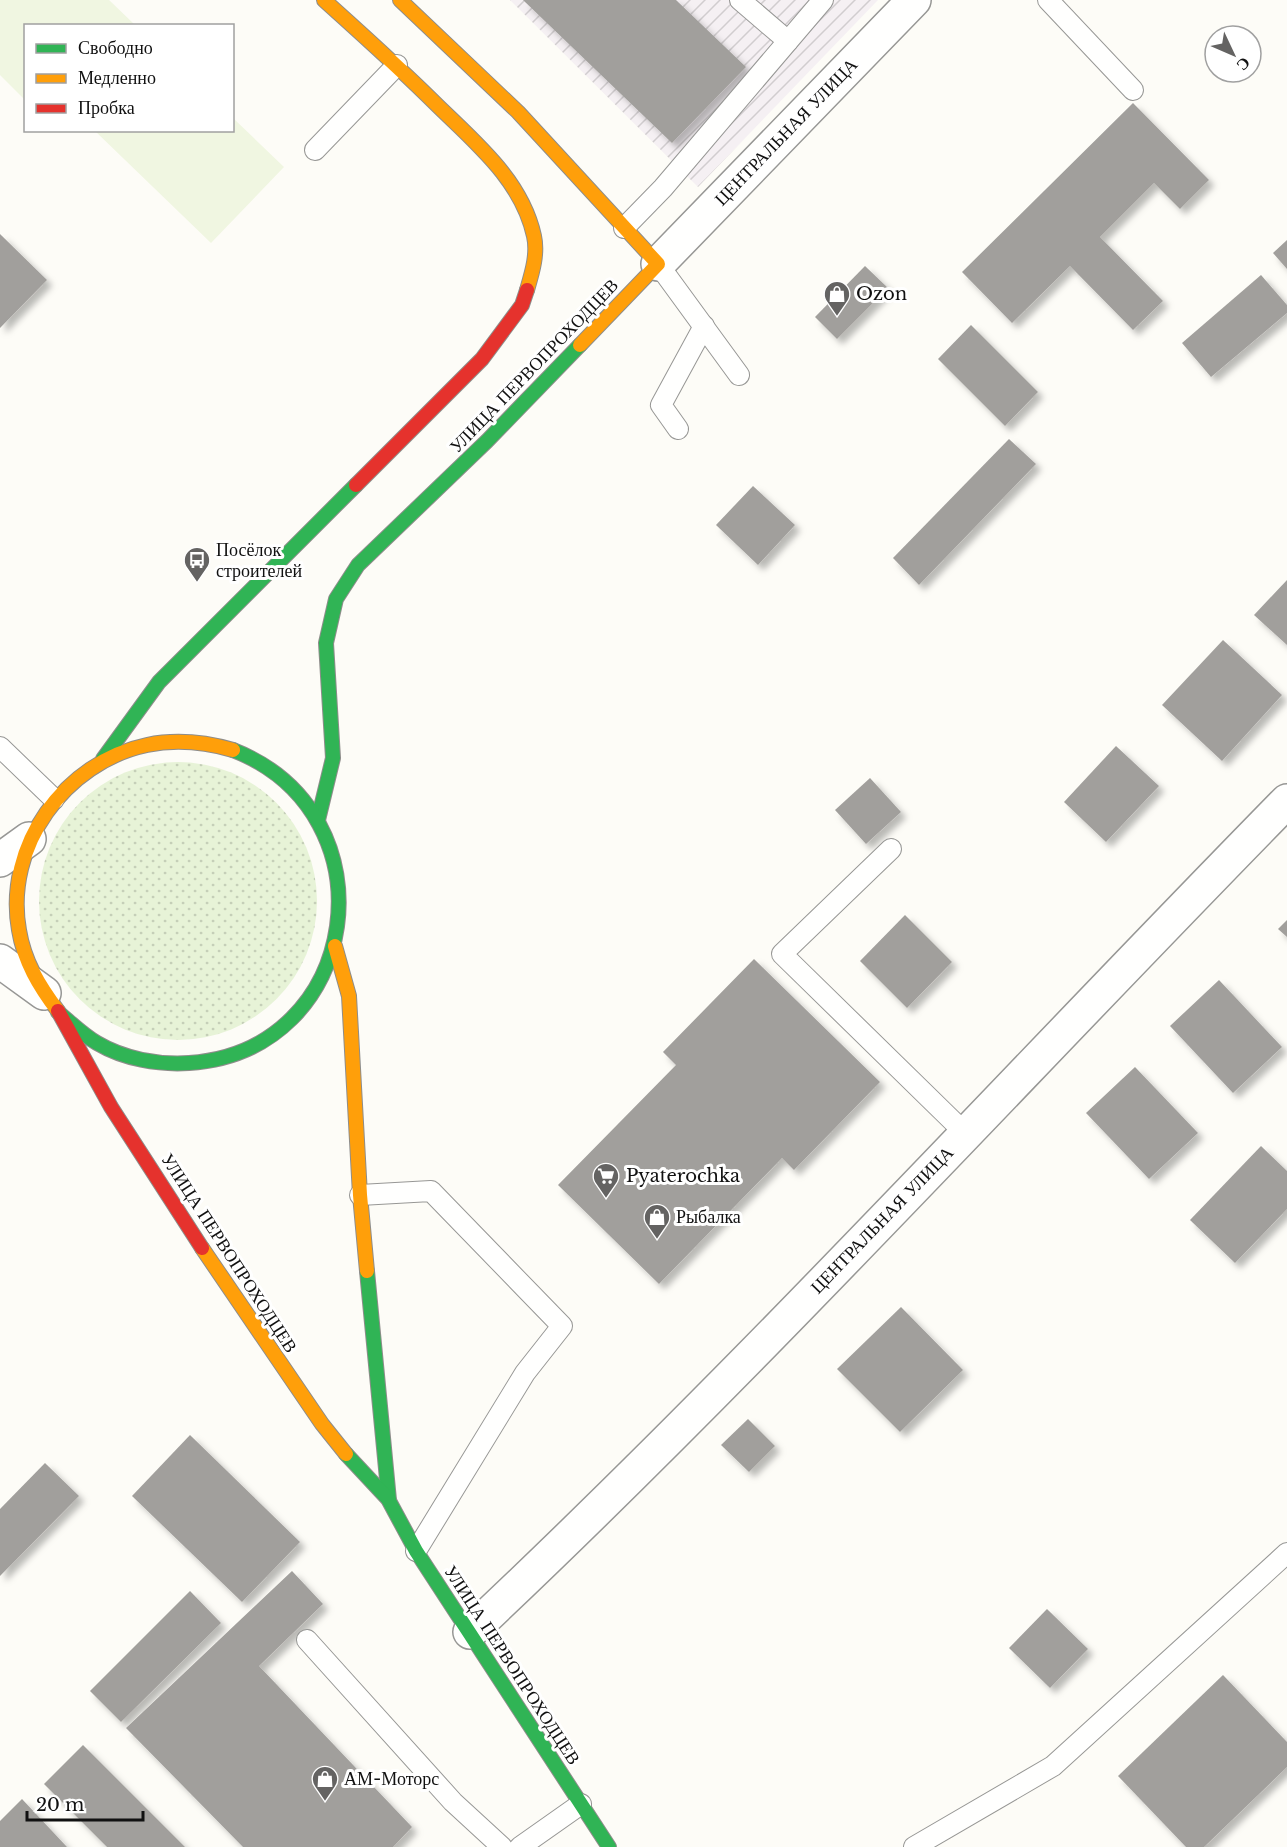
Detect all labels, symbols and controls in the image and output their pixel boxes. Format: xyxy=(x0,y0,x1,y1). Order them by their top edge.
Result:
legend xyxy=(24,24,234,132)
north arrow xyxy=(1203,24,1263,84)
text: Свободно xyxy=(78,37,153,59)
text: С xyxy=(1233,53,1255,76)
street label: ЦЕНТРАЛЬНАЯ УЛИЦА xyxy=(710,54,862,210)
text: Медленно xyxy=(78,67,156,89)
text: Пробка xyxy=(78,97,135,119)
street label: УЛИЦА ПЕРВОПРОХОДЦЕВ xyxy=(445,274,623,458)
shop icon: Ozon xyxy=(822,279,852,317)
place label: Ozon xyxy=(856,283,907,305)
place label: Посёлок строителей xyxy=(216,539,303,582)
bus stop icon: Посёлок строителей xyxy=(182,545,212,583)
street label: ЦЕНТРАЛЬНАЯ УЛИЦА xyxy=(806,1142,958,1298)
street label: УЛИЦА ПЕРВОПРОХОДЦЕВ xyxy=(156,1149,302,1357)
supermarket icon: Pyaterochka xyxy=(591,1161,621,1199)
place label: Pyaterochka xyxy=(626,1165,740,1187)
shop icon: Рыбалка xyxy=(642,1202,672,1240)
place label: Рыбалка xyxy=(676,1206,741,1228)
street label: УЛИЦА ПЕРВОПРОХОДЦЕВ xyxy=(439,1561,585,1769)
shop icon: АМ-Моторс xyxy=(310,1764,340,1802)
place label: АМ-Моторс xyxy=(344,1768,439,1790)
scale bar xyxy=(27,1784,142,1822)
text: 20 m xyxy=(36,1794,84,1816)

